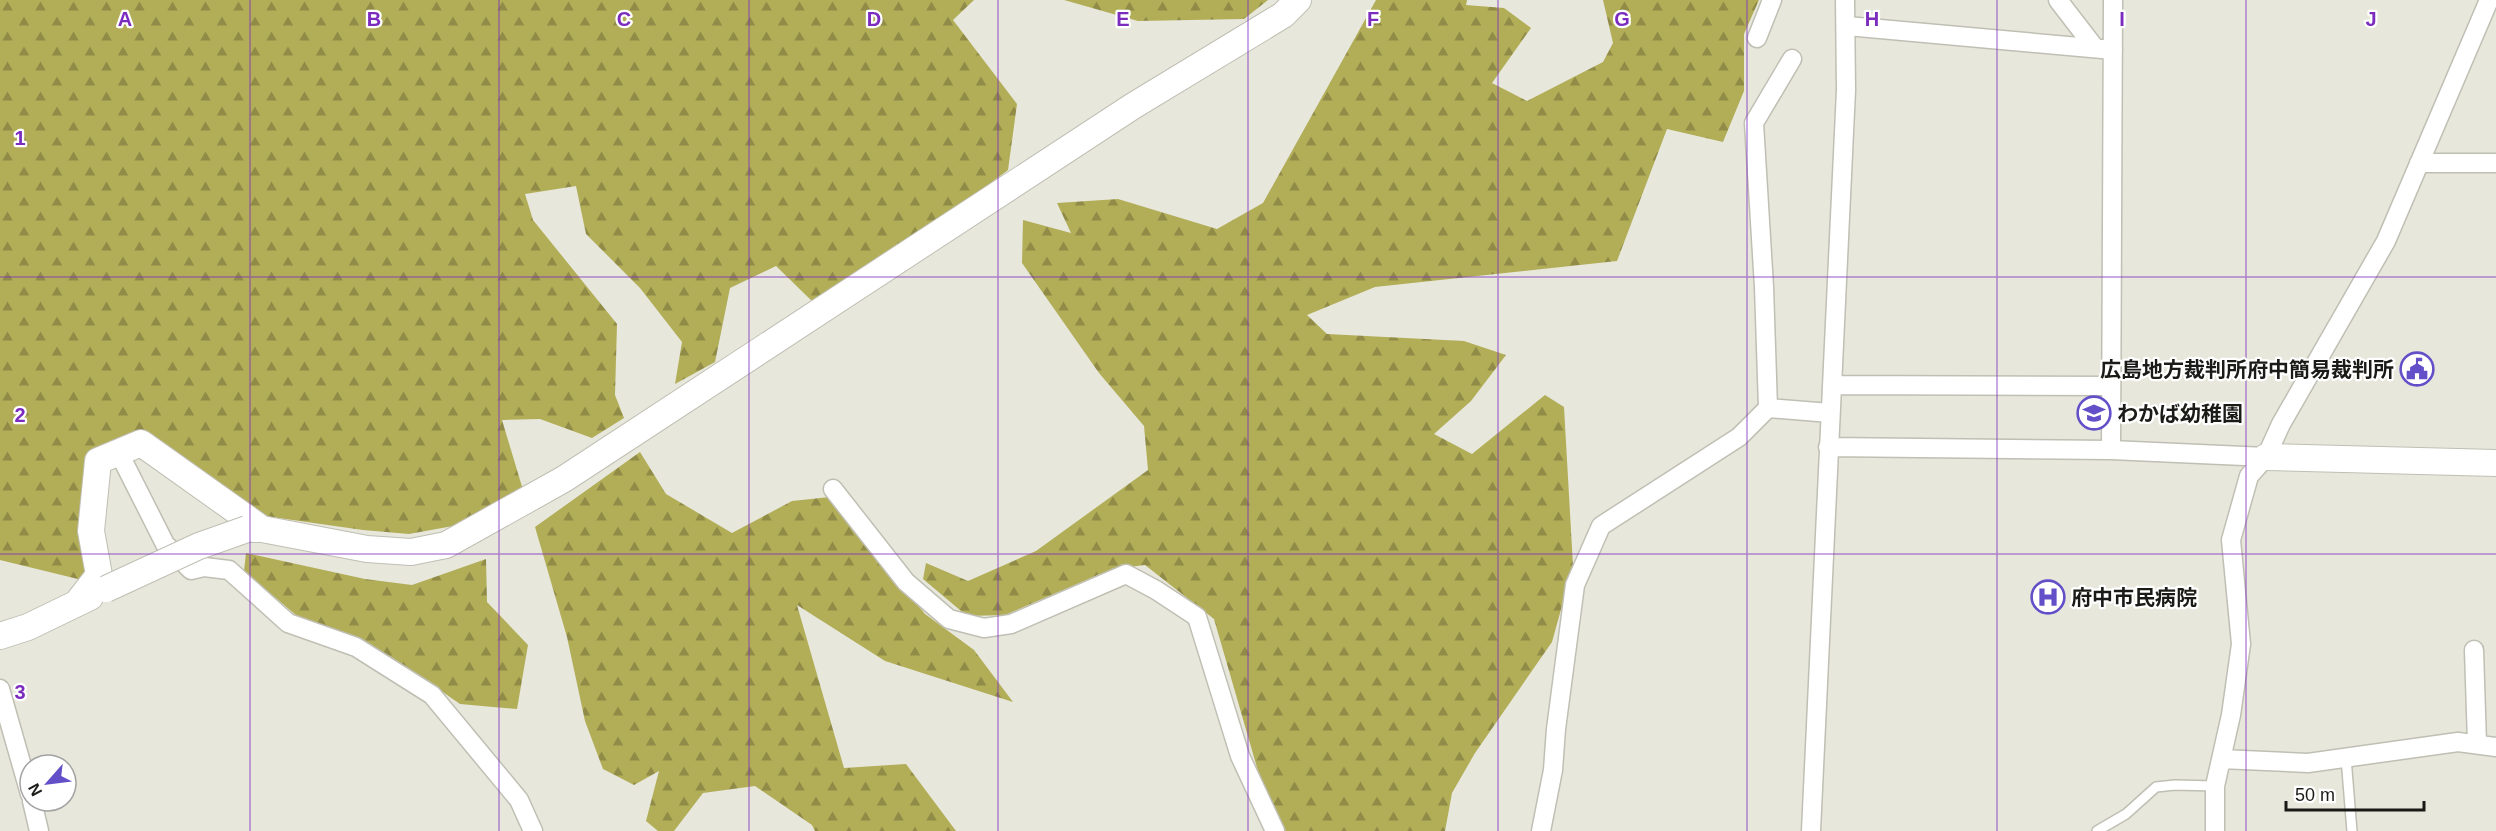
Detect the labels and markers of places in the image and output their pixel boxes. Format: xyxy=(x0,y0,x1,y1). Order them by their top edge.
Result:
public building icon: 広島地方裁判所府中簡易裁判所 xyxy=(2399,351,2435,387)
place label: 広島地方裁判所府中簡易裁判所 xyxy=(2100,358,2394,381)
school or university icon: わかば幼稚園 xyxy=(2076,395,2112,431)
place label: わかば幼稚園 xyxy=(2117,402,2243,425)
hospital icon: 府中市民病院 xyxy=(2030,579,2066,615)
place label: 府中市民病院 xyxy=(2071,586,2197,609)

